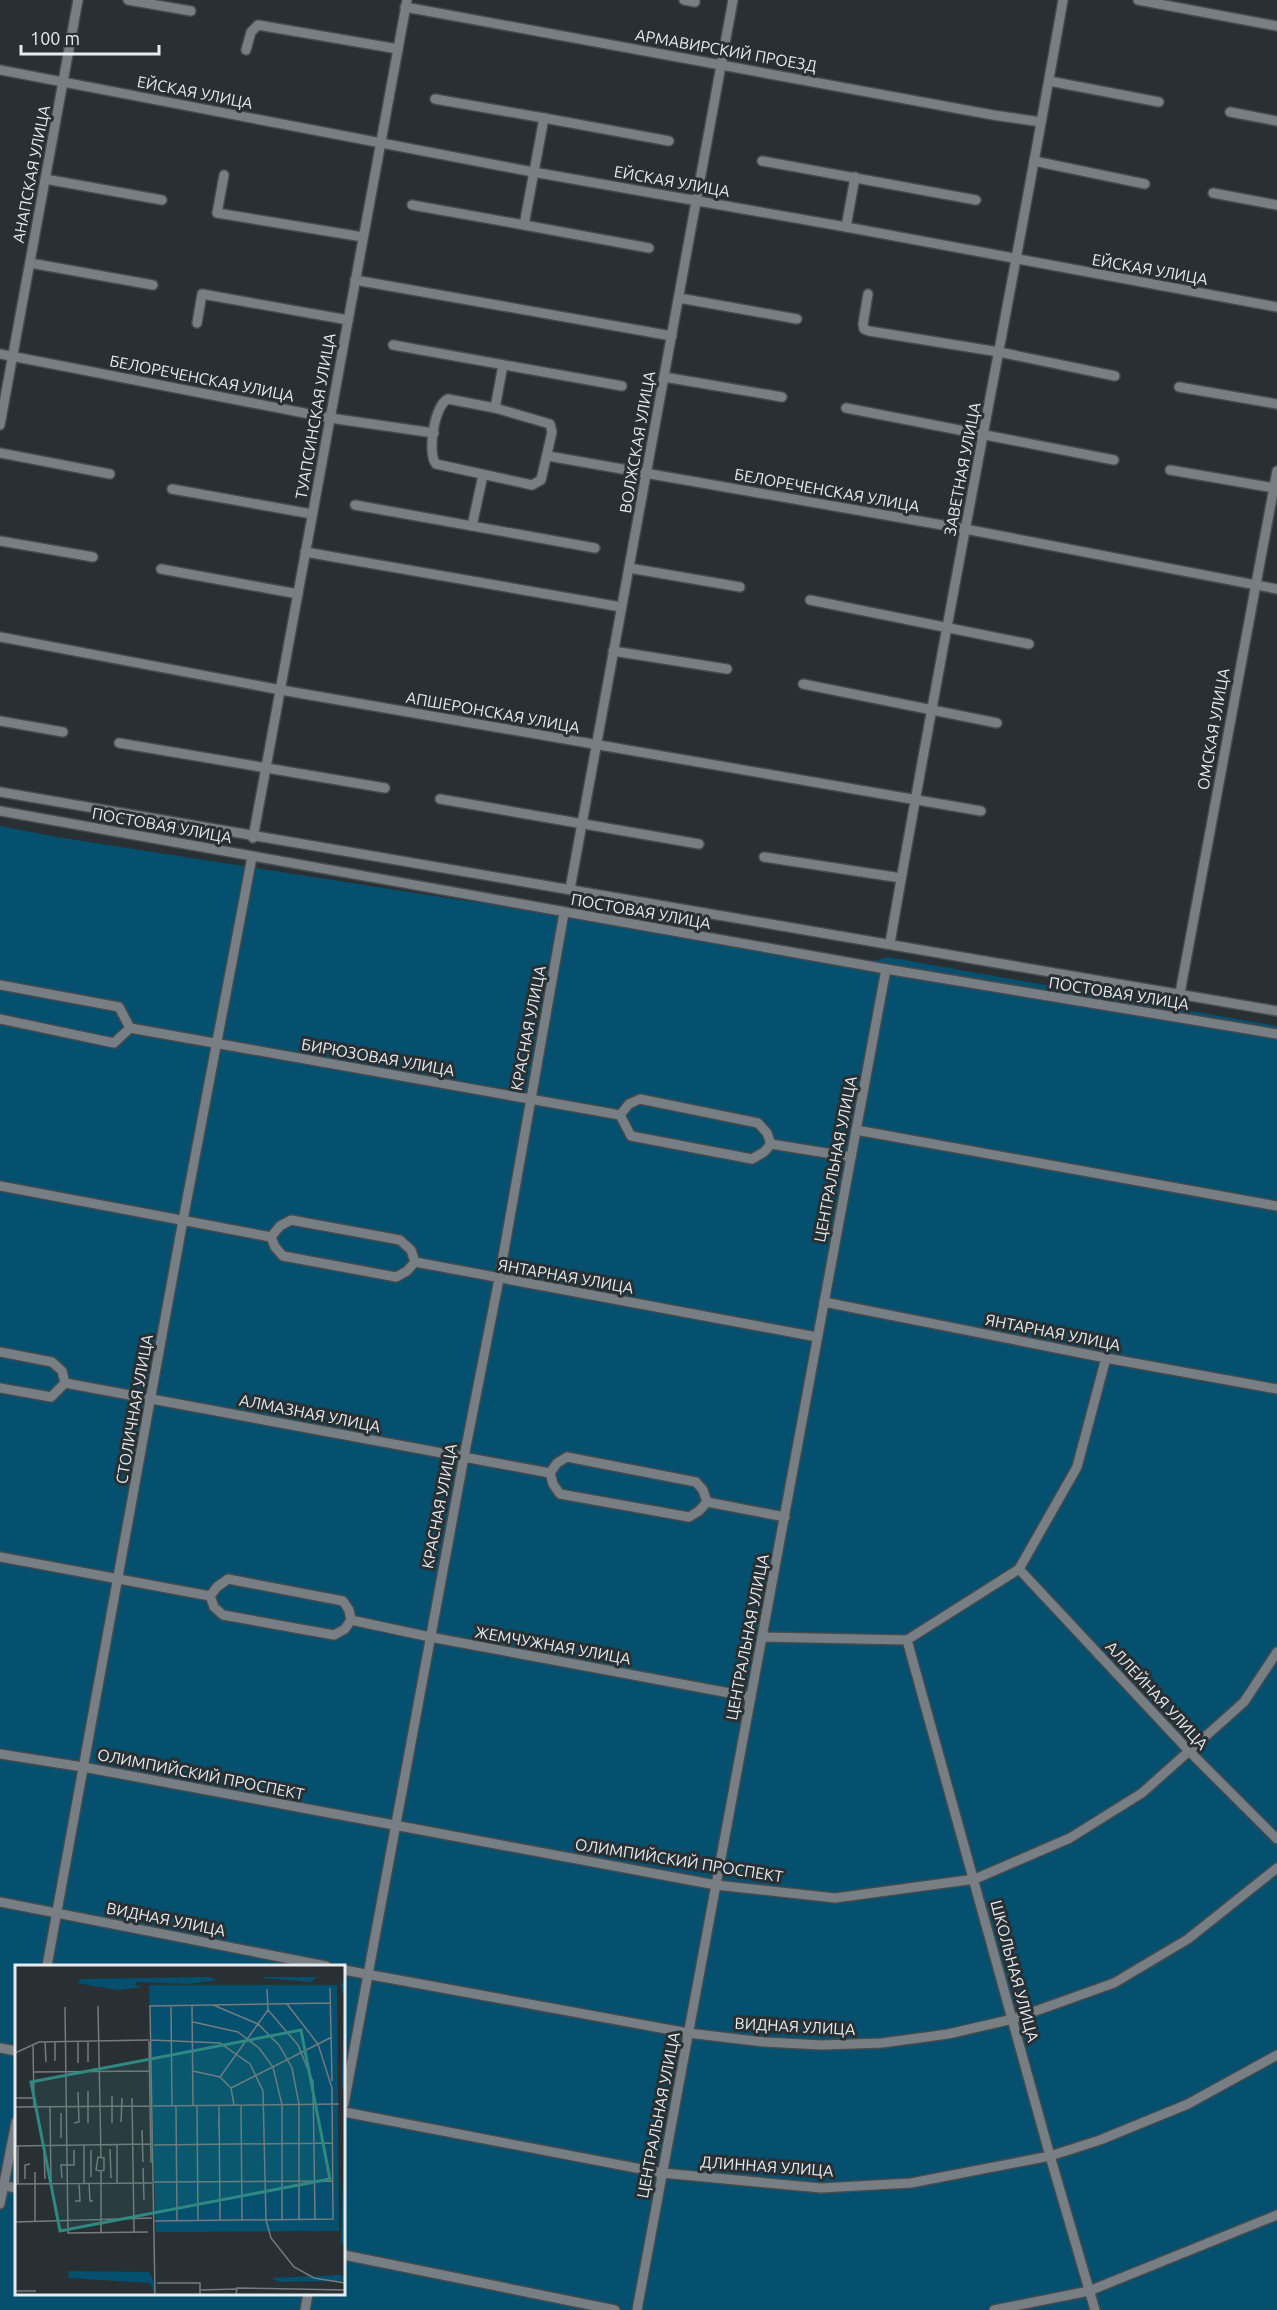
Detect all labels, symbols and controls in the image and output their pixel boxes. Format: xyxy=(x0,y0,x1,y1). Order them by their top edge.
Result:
scale bar xyxy=(21,18,159,56)
street label: АРМАВИРСКИЙ ПРОЕЗД xyxy=(634,24,818,75)
text: 100 m xyxy=(30,28,80,48)
street label: ЕЙСКАЯ УЛИЦА xyxy=(136,71,255,112)
street label: АНАПСКАЯ УЛИЦА xyxy=(9,103,53,244)
street label: ЕЙСКАЯ УЛИЦА xyxy=(613,161,732,200)
street label: ЕЙСКАЯ УЛИЦА xyxy=(1091,249,1210,288)
street label: ТУАПСИНСКАЯ УЛИЦА xyxy=(292,331,339,500)
street label: БЕЛОРЕЧЕНСКАЯ УЛИЦА xyxy=(108,351,297,405)
street label: ВОЛЖСКАЯ УЛИЦА xyxy=(616,369,658,514)
street label: ЗАВЕТНАЯ УЛИЦА xyxy=(940,400,984,537)
street label: БЕЛОРЕЧЕНСКАЯ УЛИЦА xyxy=(733,465,922,515)
street label: ОМСКАЯ УЛИЦА xyxy=(1193,666,1233,791)
street label: АПШЕРОНСКАЯ УЛИЦА xyxy=(405,688,582,736)
street label: ПОСТОВАЯ УЛИЦА xyxy=(91,804,234,846)
street label: ПОСТОВАЯ УЛИЦА xyxy=(570,890,713,932)
street label: КРАСНАЯ УЛИЦА xyxy=(507,963,549,1092)
street label: ПОСТОВАЯ УЛИЦА xyxy=(1048,973,1191,1013)
street label: БИРЮЗОВАЯ УЛИЦА xyxy=(300,1035,457,1079)
street label: ЦЕНТРАЛЬНАЯ УЛИЦА xyxy=(810,1074,860,1244)
street label: ЯНТАРНАЯ УЛИЦА xyxy=(497,1255,636,1297)
street label: ЯНТАРНАЯ УЛИЦА xyxy=(984,1310,1123,1354)
street label: СТОЛИЧНАЯ УЛИЦА xyxy=(112,1332,156,1485)
street label: АЛМАЗНАЯ УЛИЦА xyxy=(238,1390,383,1436)
street label: КРАСНАЯ УЛИЦА xyxy=(418,1441,460,1570)
street label: ЦЕНТРАЛЬНАЯ УЛИЦА xyxy=(722,1552,772,1722)
street label: ЖЕМЧУЖНАЯ УЛИЦА xyxy=(474,1622,633,1668)
street label: АЛЛЕЙНАЯ УЛИЦА xyxy=(1102,1636,1213,1753)
street label: ОЛИМПИЙСКИЙ ПРОСПЕКТ xyxy=(96,1744,306,1803)
street label: ОЛИМПИЙСКИЙ ПРОСПЕКТ xyxy=(574,1834,785,1885)
street label: ШКОЛЬНАЯ УЛИЦА xyxy=(987,1898,1043,2044)
street label: ВИДНАЯ УЛИЦА xyxy=(105,1899,228,1939)
inset map xyxy=(15,1965,345,2295)
street label: ВИДНАЯ УЛИЦА xyxy=(734,2014,856,2038)
street label: ЦЕНТРАЛЬНАЯ УЛИЦА xyxy=(633,2030,683,2200)
street label: ДЛИННАЯ УЛИЦА xyxy=(700,2152,835,2180)

